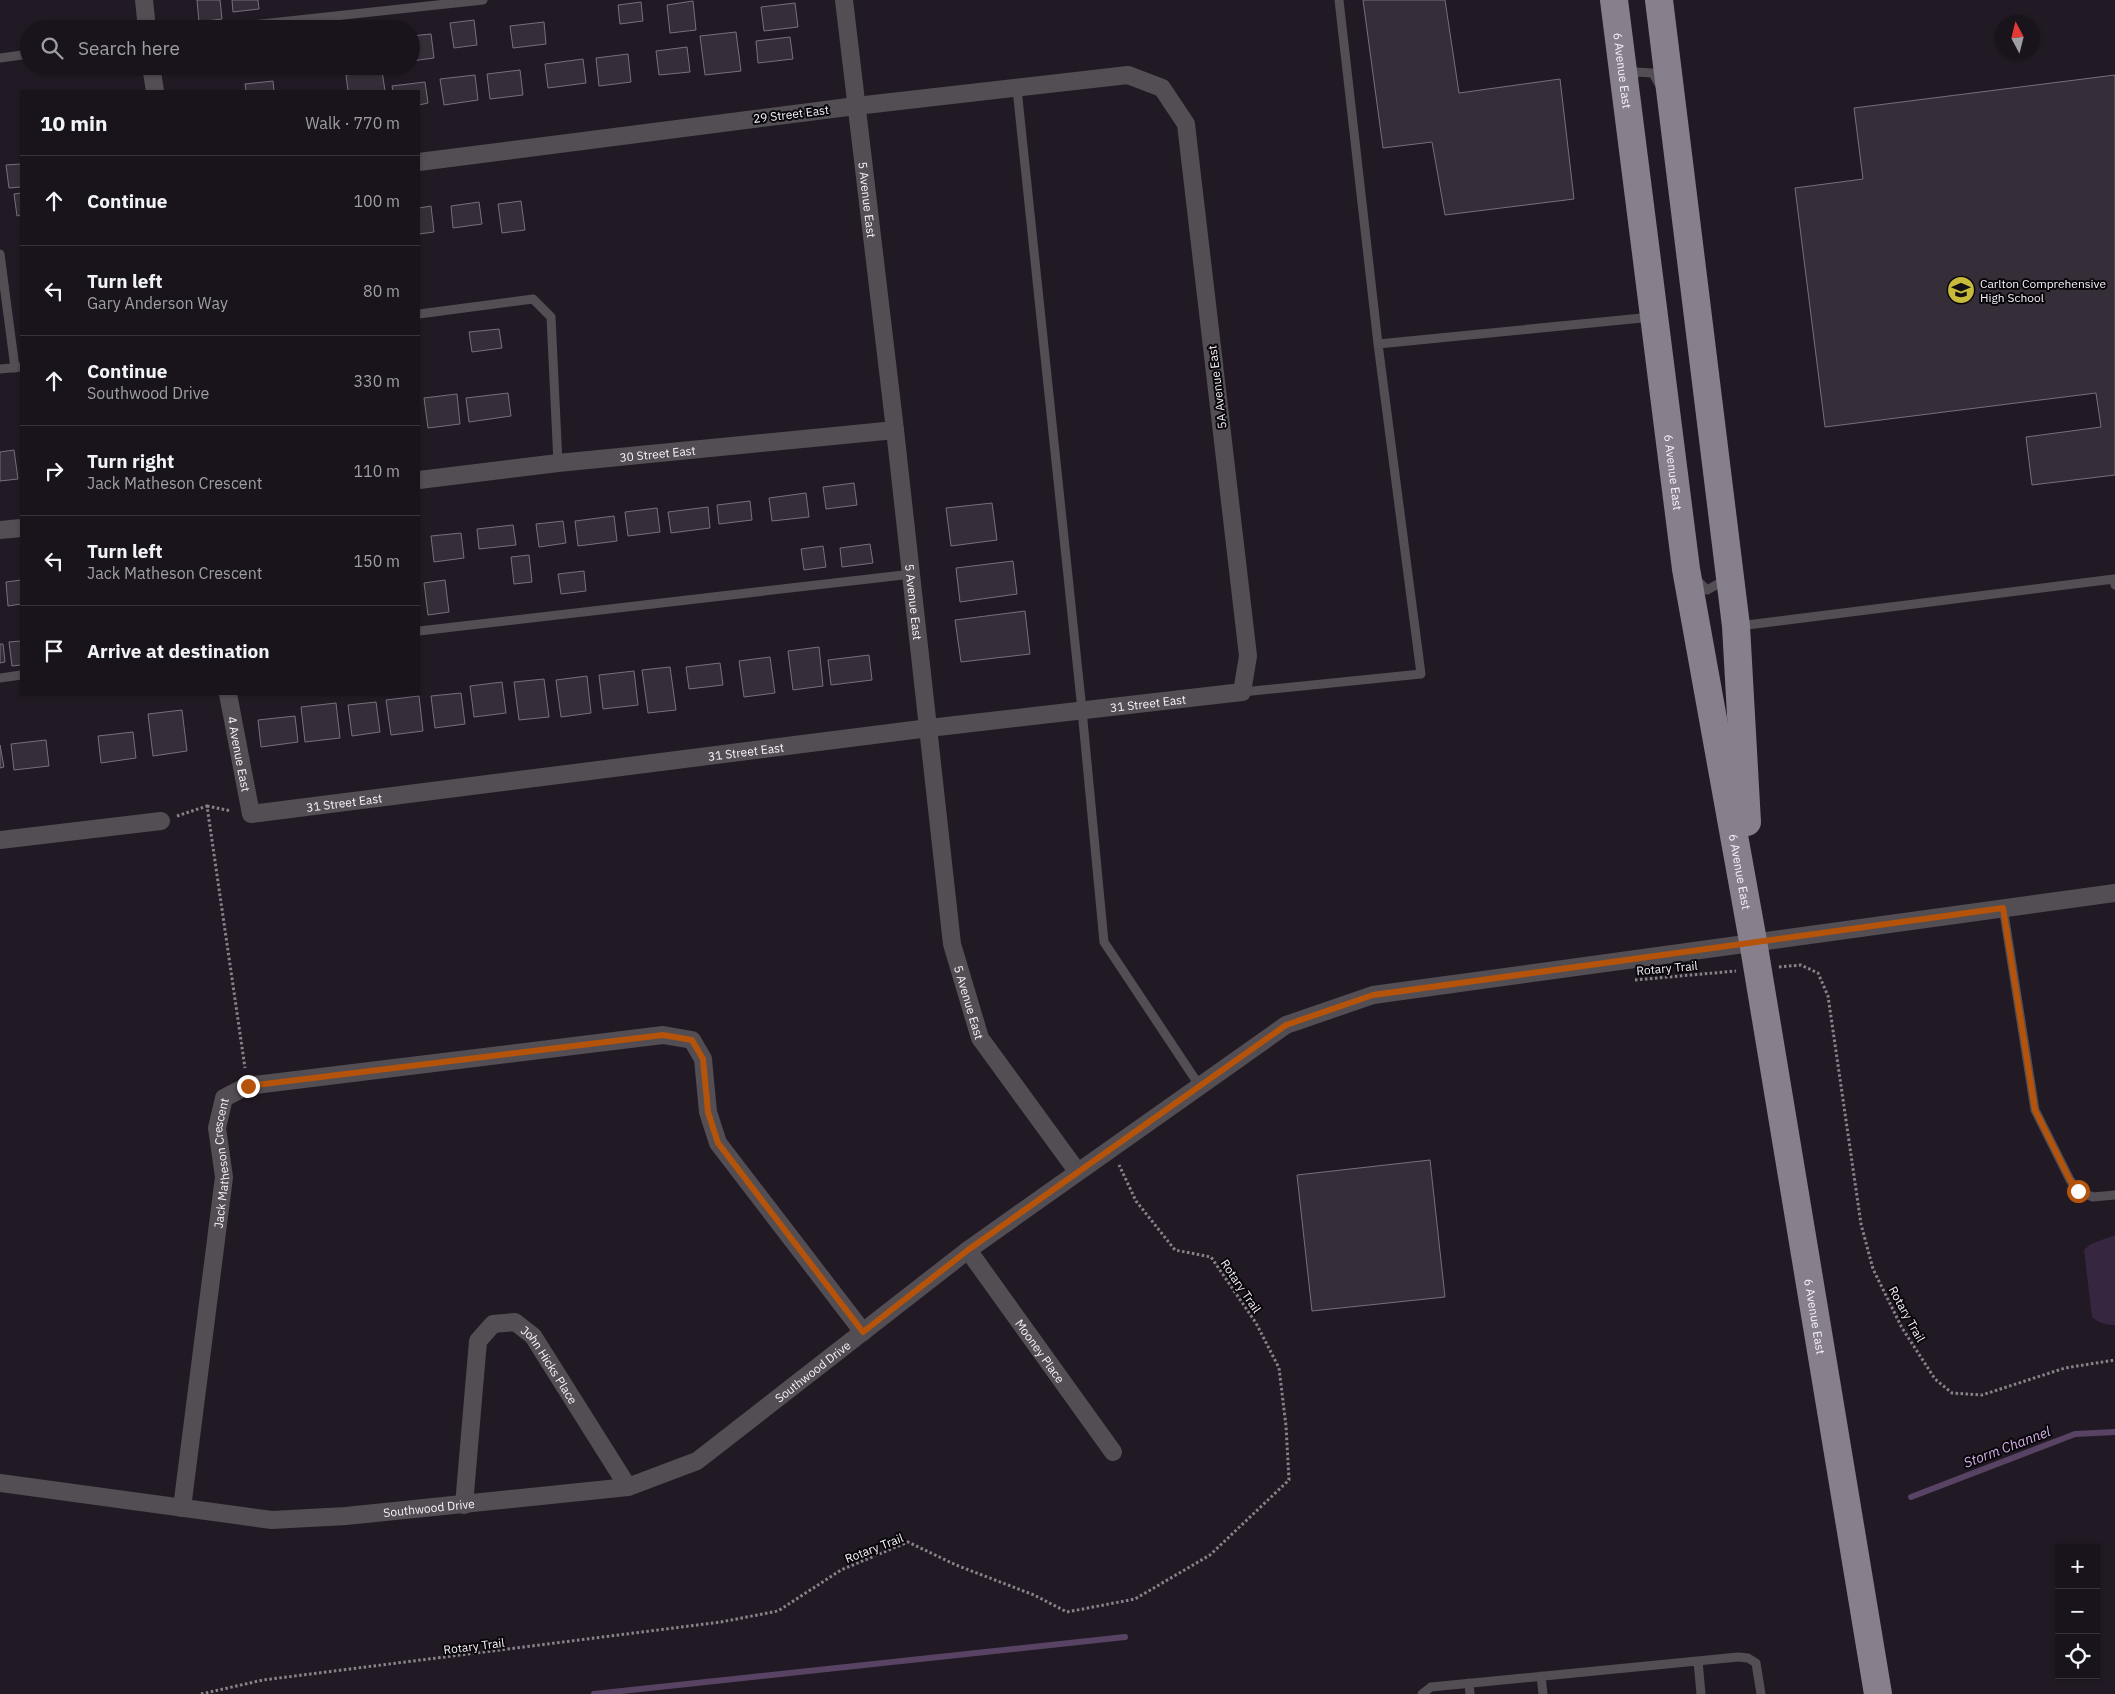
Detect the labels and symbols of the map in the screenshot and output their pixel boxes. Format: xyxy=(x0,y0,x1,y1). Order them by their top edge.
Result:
north arrow xyxy=(1995,15,2040,60)
street label: 6 Avenue East xyxy=(1611,32,1635,109)
street label: 29 Street East xyxy=(752,102,830,126)
street label: 5 Avenue East xyxy=(856,161,880,238)
school or university icon: Carlton Comprehensive High School xyxy=(1946,275,1976,305)
place label: Carlton Comprehensive High School xyxy=(1980,276,2106,305)
street label: 5A Avenue East xyxy=(1204,344,1230,430)
street label: 6 Avenue East xyxy=(1662,433,1686,511)
street label: 30 Street East xyxy=(619,442,696,464)
street label: 5 Avenue East xyxy=(902,563,926,641)
street label: 31 Street East xyxy=(1109,691,1187,715)
street label: 4 Avenue East xyxy=(225,715,254,793)
street label: 31 Street East xyxy=(707,739,785,763)
street label: 31 Street East xyxy=(305,790,383,814)
street label: 6 Avenue East xyxy=(1726,833,1755,911)
street label: Rotary Trail xyxy=(1636,958,1698,978)
street label: 5 Avenue East xyxy=(951,964,987,1041)
route end xyxy=(237,1075,260,1098)
street label: Jack Matheson Crescent xyxy=(209,1096,232,1229)
route start xyxy=(2067,1180,2090,1203)
street label: Rotary Trail xyxy=(1218,1256,1264,1316)
street label: 6 Avenue East xyxy=(1802,1277,1829,1355)
street label: Rotary Trail xyxy=(1886,1283,1928,1345)
street label: Mooney Place xyxy=(1012,1316,1068,1386)
street label: John Hicks Place xyxy=(518,1322,581,1407)
street label: Southwood Drive xyxy=(771,1337,853,1405)
water label: Storm Channel xyxy=(1961,1422,2053,1472)
street label: Southwood Drive xyxy=(382,1495,476,1520)
street label: Rotary Trail xyxy=(843,1530,905,1566)
street label: Rotary Trail xyxy=(443,1635,505,1657)

